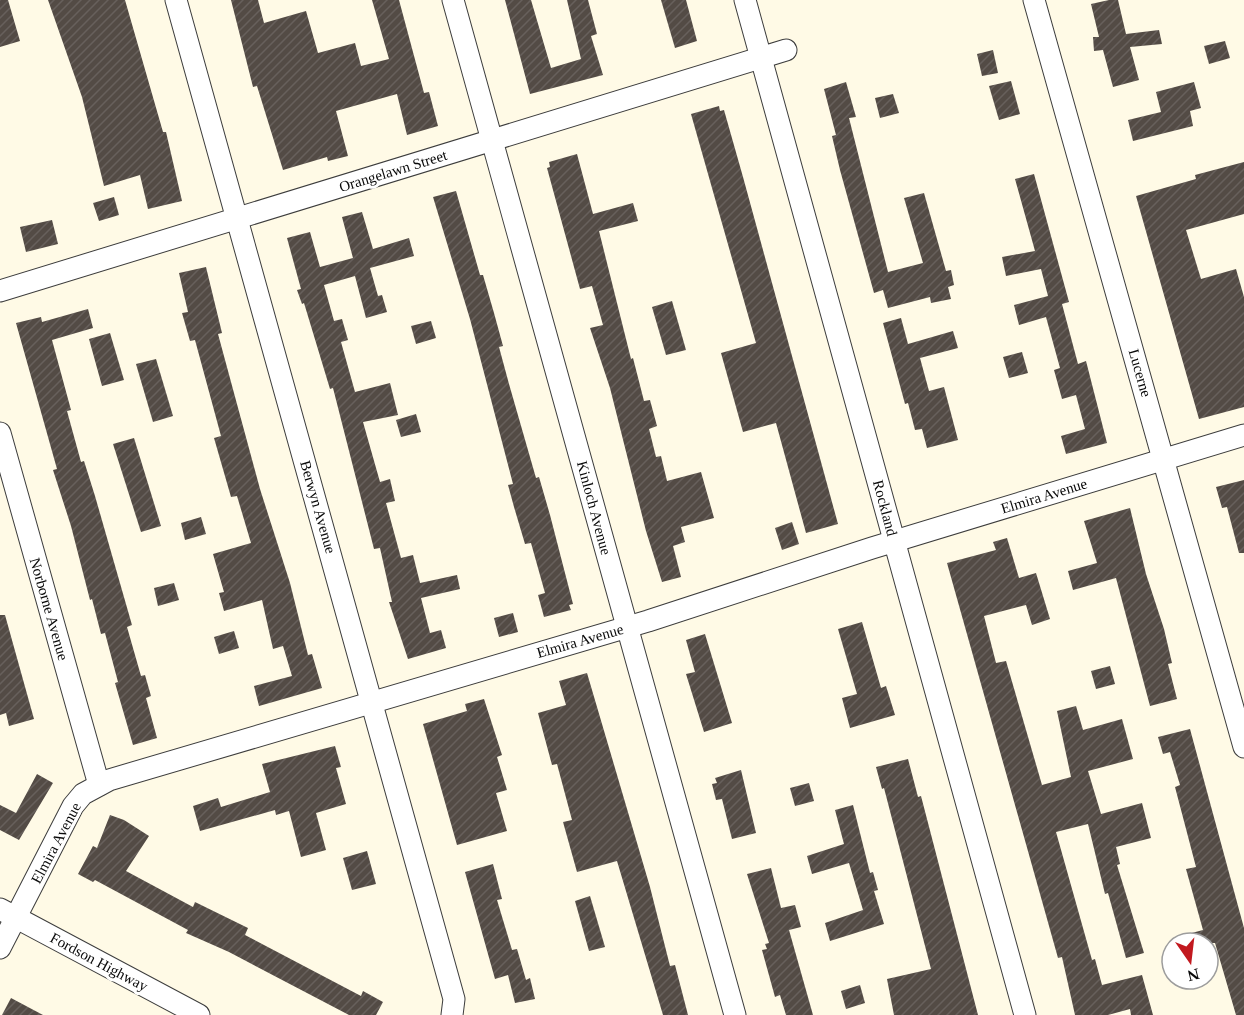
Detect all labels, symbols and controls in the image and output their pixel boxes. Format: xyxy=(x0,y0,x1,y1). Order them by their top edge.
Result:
street label: Orangelawn Street xyxy=(337,147,450,195)
street label: Lucerne xyxy=(1126,347,1155,399)
street label: Berwyn Avenue xyxy=(297,459,339,556)
street label: Kinloch Avenue xyxy=(574,459,614,557)
street label: Elmira Avenue xyxy=(999,475,1089,517)
street label: Rockland xyxy=(870,478,900,538)
street label: Norborne Avenue xyxy=(27,556,71,662)
street label: Elmira Avenue xyxy=(535,621,625,661)
street label: Elmira Avenue xyxy=(28,800,84,886)
street label: Fordson Highway xyxy=(48,930,151,995)
north arrow xyxy=(1160,931,1220,991)
text: N xyxy=(1185,965,1201,985)

